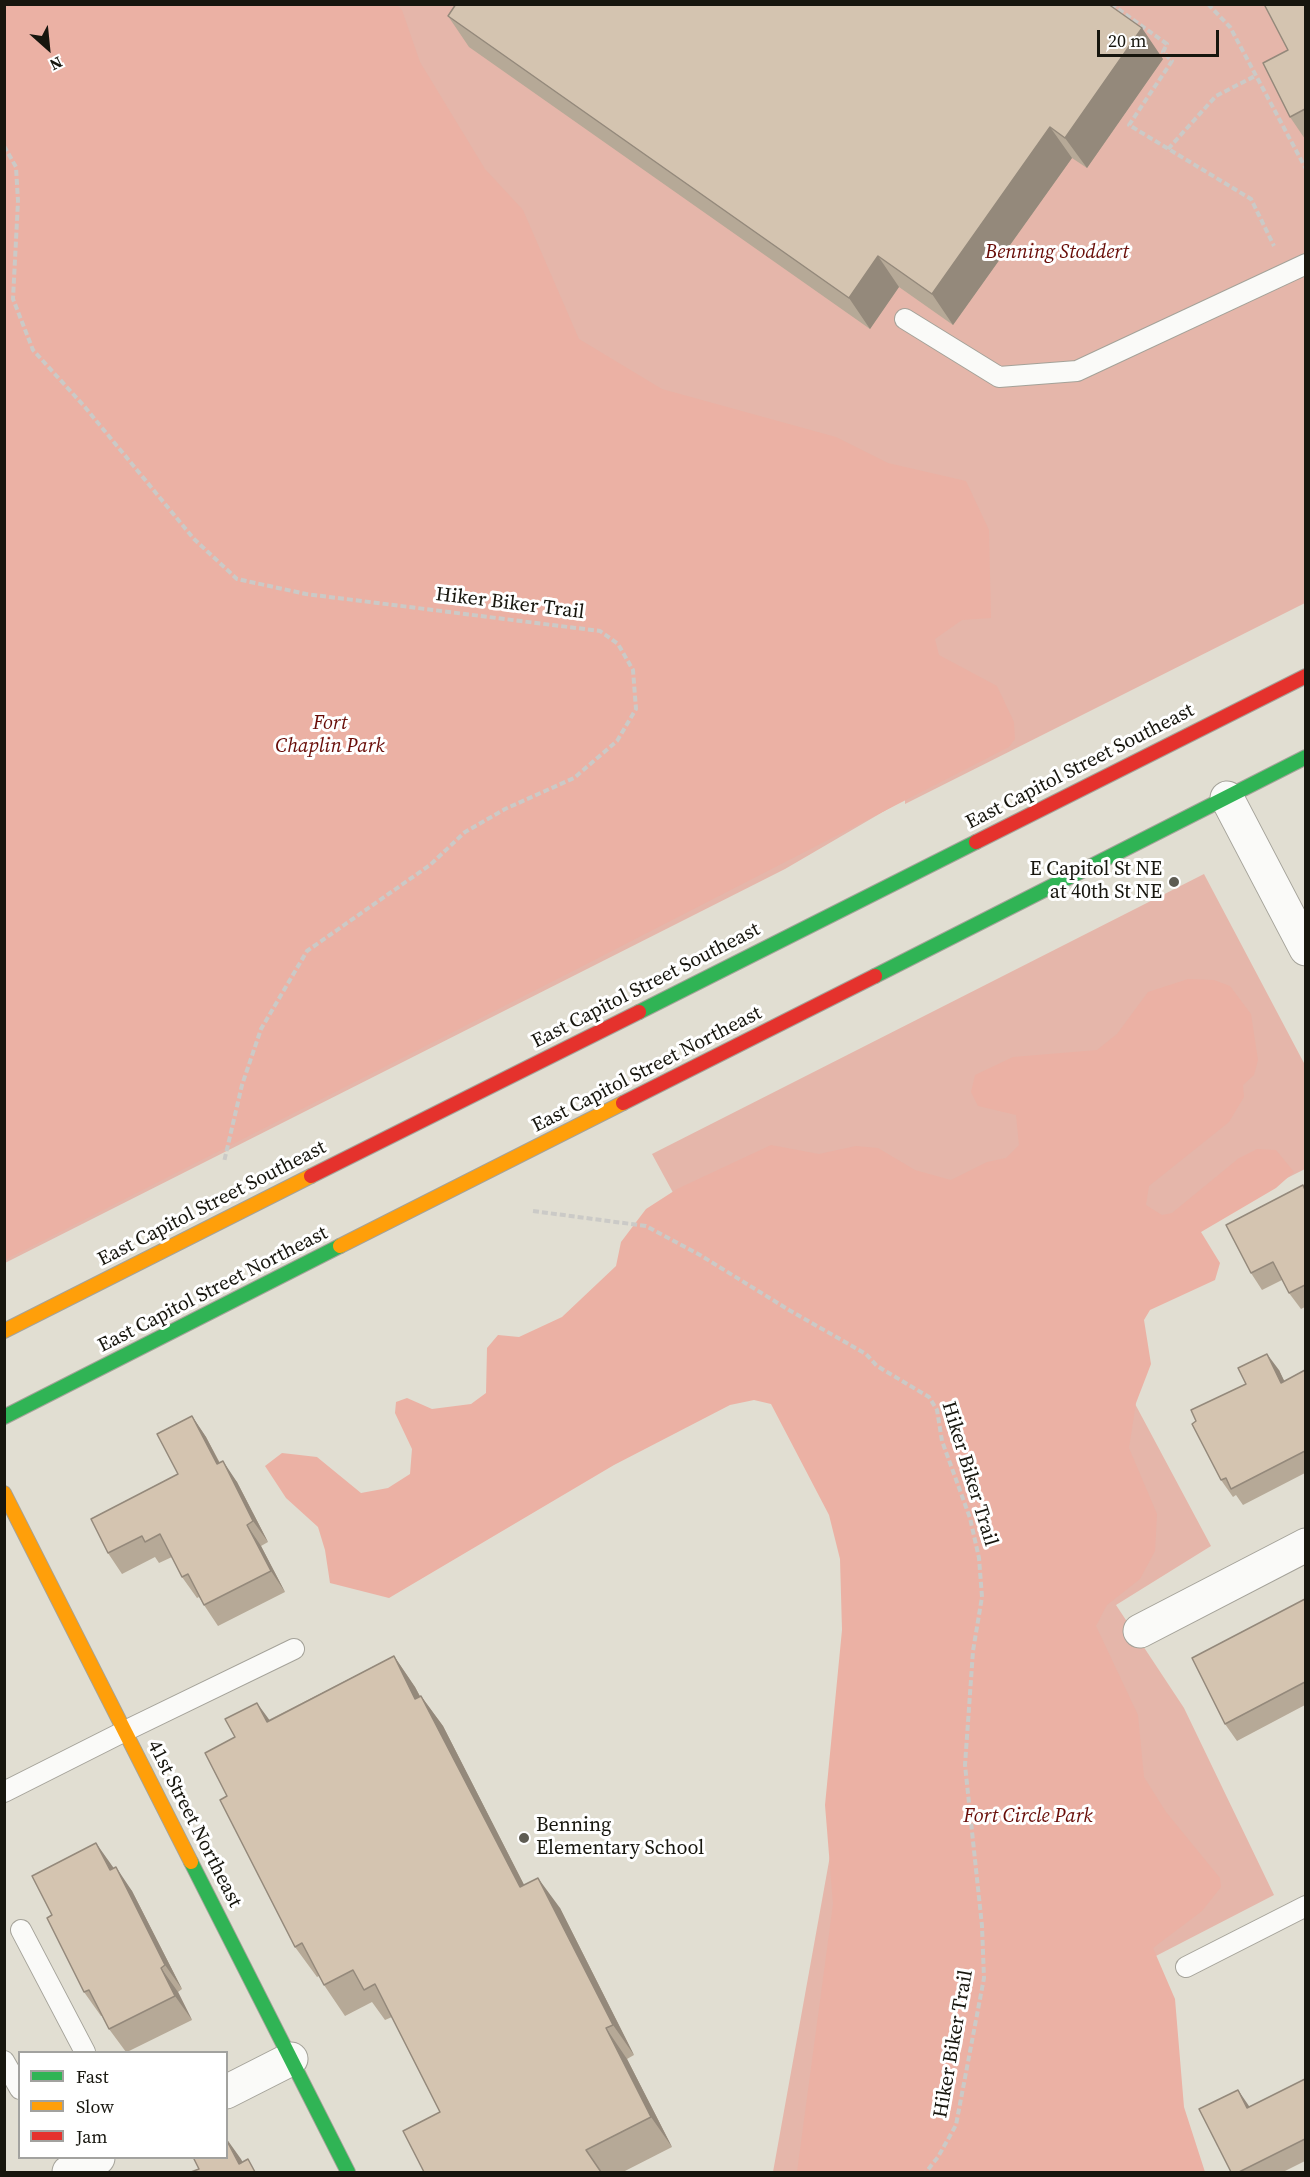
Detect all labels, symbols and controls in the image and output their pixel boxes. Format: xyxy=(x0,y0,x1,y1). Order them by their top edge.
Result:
north arrow xyxy=(18,18,78,78)
scale bar xyxy=(1100,18,1222,56)
text: 20 m xyxy=(1108,28,1146,53)
text: N xyxy=(46,52,66,76)
park label: Benning Stoddert xyxy=(985,241,1129,265)
street label: Hiker Biker Trail xyxy=(434,583,586,625)
street label: East Capitol Street Southeast xyxy=(962,699,1198,835)
park label: Fort Chaplin Park xyxy=(275,712,385,759)
place label: E Capitol St NE at 40th St NE xyxy=(1030,858,1162,905)
marker: E Capitol St NE at 40th St NE xyxy=(1167,875,1181,889)
street label: East Capitol Street Southeast xyxy=(528,918,764,1054)
street label: East Capitol Street Northeast xyxy=(528,1002,766,1138)
street label: East Capitol Street Southeast xyxy=(94,1136,330,1272)
street label: East Capitol Street Northeast xyxy=(94,1222,332,1358)
street label: Hiker Biker Trail xyxy=(936,1399,1002,1549)
street label: 41st Street Northeast xyxy=(141,1736,247,1912)
park label: Fort Circle Park xyxy=(963,1805,1093,1829)
place label: Benning Elementary School xyxy=(536,1814,704,1861)
marker: Benning Elementary School xyxy=(517,1831,531,1845)
street label: Hiker Biker Trail xyxy=(929,1968,979,2120)
legend xyxy=(18,2051,228,2159)
text: Fast xyxy=(76,2064,109,2089)
text: Slow xyxy=(76,2094,114,2119)
text: Jam xyxy=(76,2124,108,2149)

